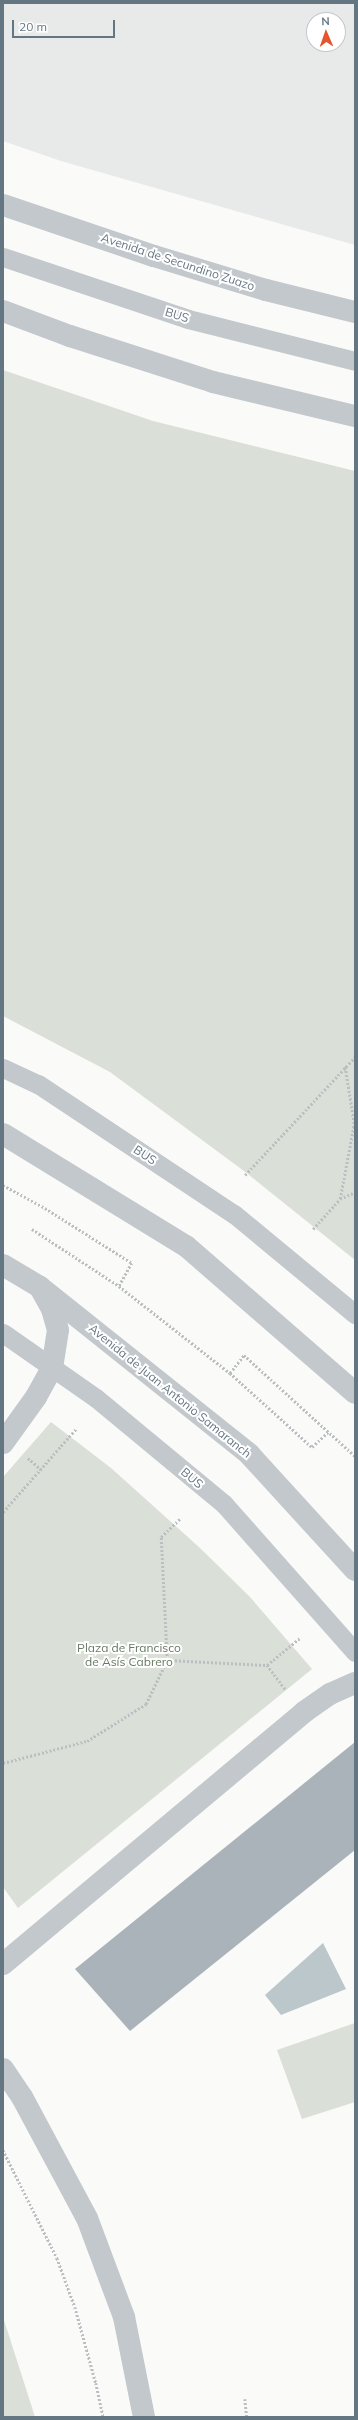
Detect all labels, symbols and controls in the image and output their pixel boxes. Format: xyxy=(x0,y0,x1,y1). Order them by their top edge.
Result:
scale bar xyxy=(14,12,117,38)
north arrow xyxy=(306,12,346,52)
text: N xyxy=(321,14,330,28)
text: 20 m xyxy=(19,19,47,34)
street label: Avenida de Secundino Zuazo xyxy=(99,230,257,294)
street label: BUS xyxy=(163,305,191,325)
street label: BUS xyxy=(131,1142,159,1168)
street label: Avenida de Juan Antonio Samaranch xyxy=(86,1321,254,1461)
street label: BUS xyxy=(178,1465,206,1491)
park label: Plaza de Francisco de Asís Cabrero xyxy=(77,1641,181,1669)

